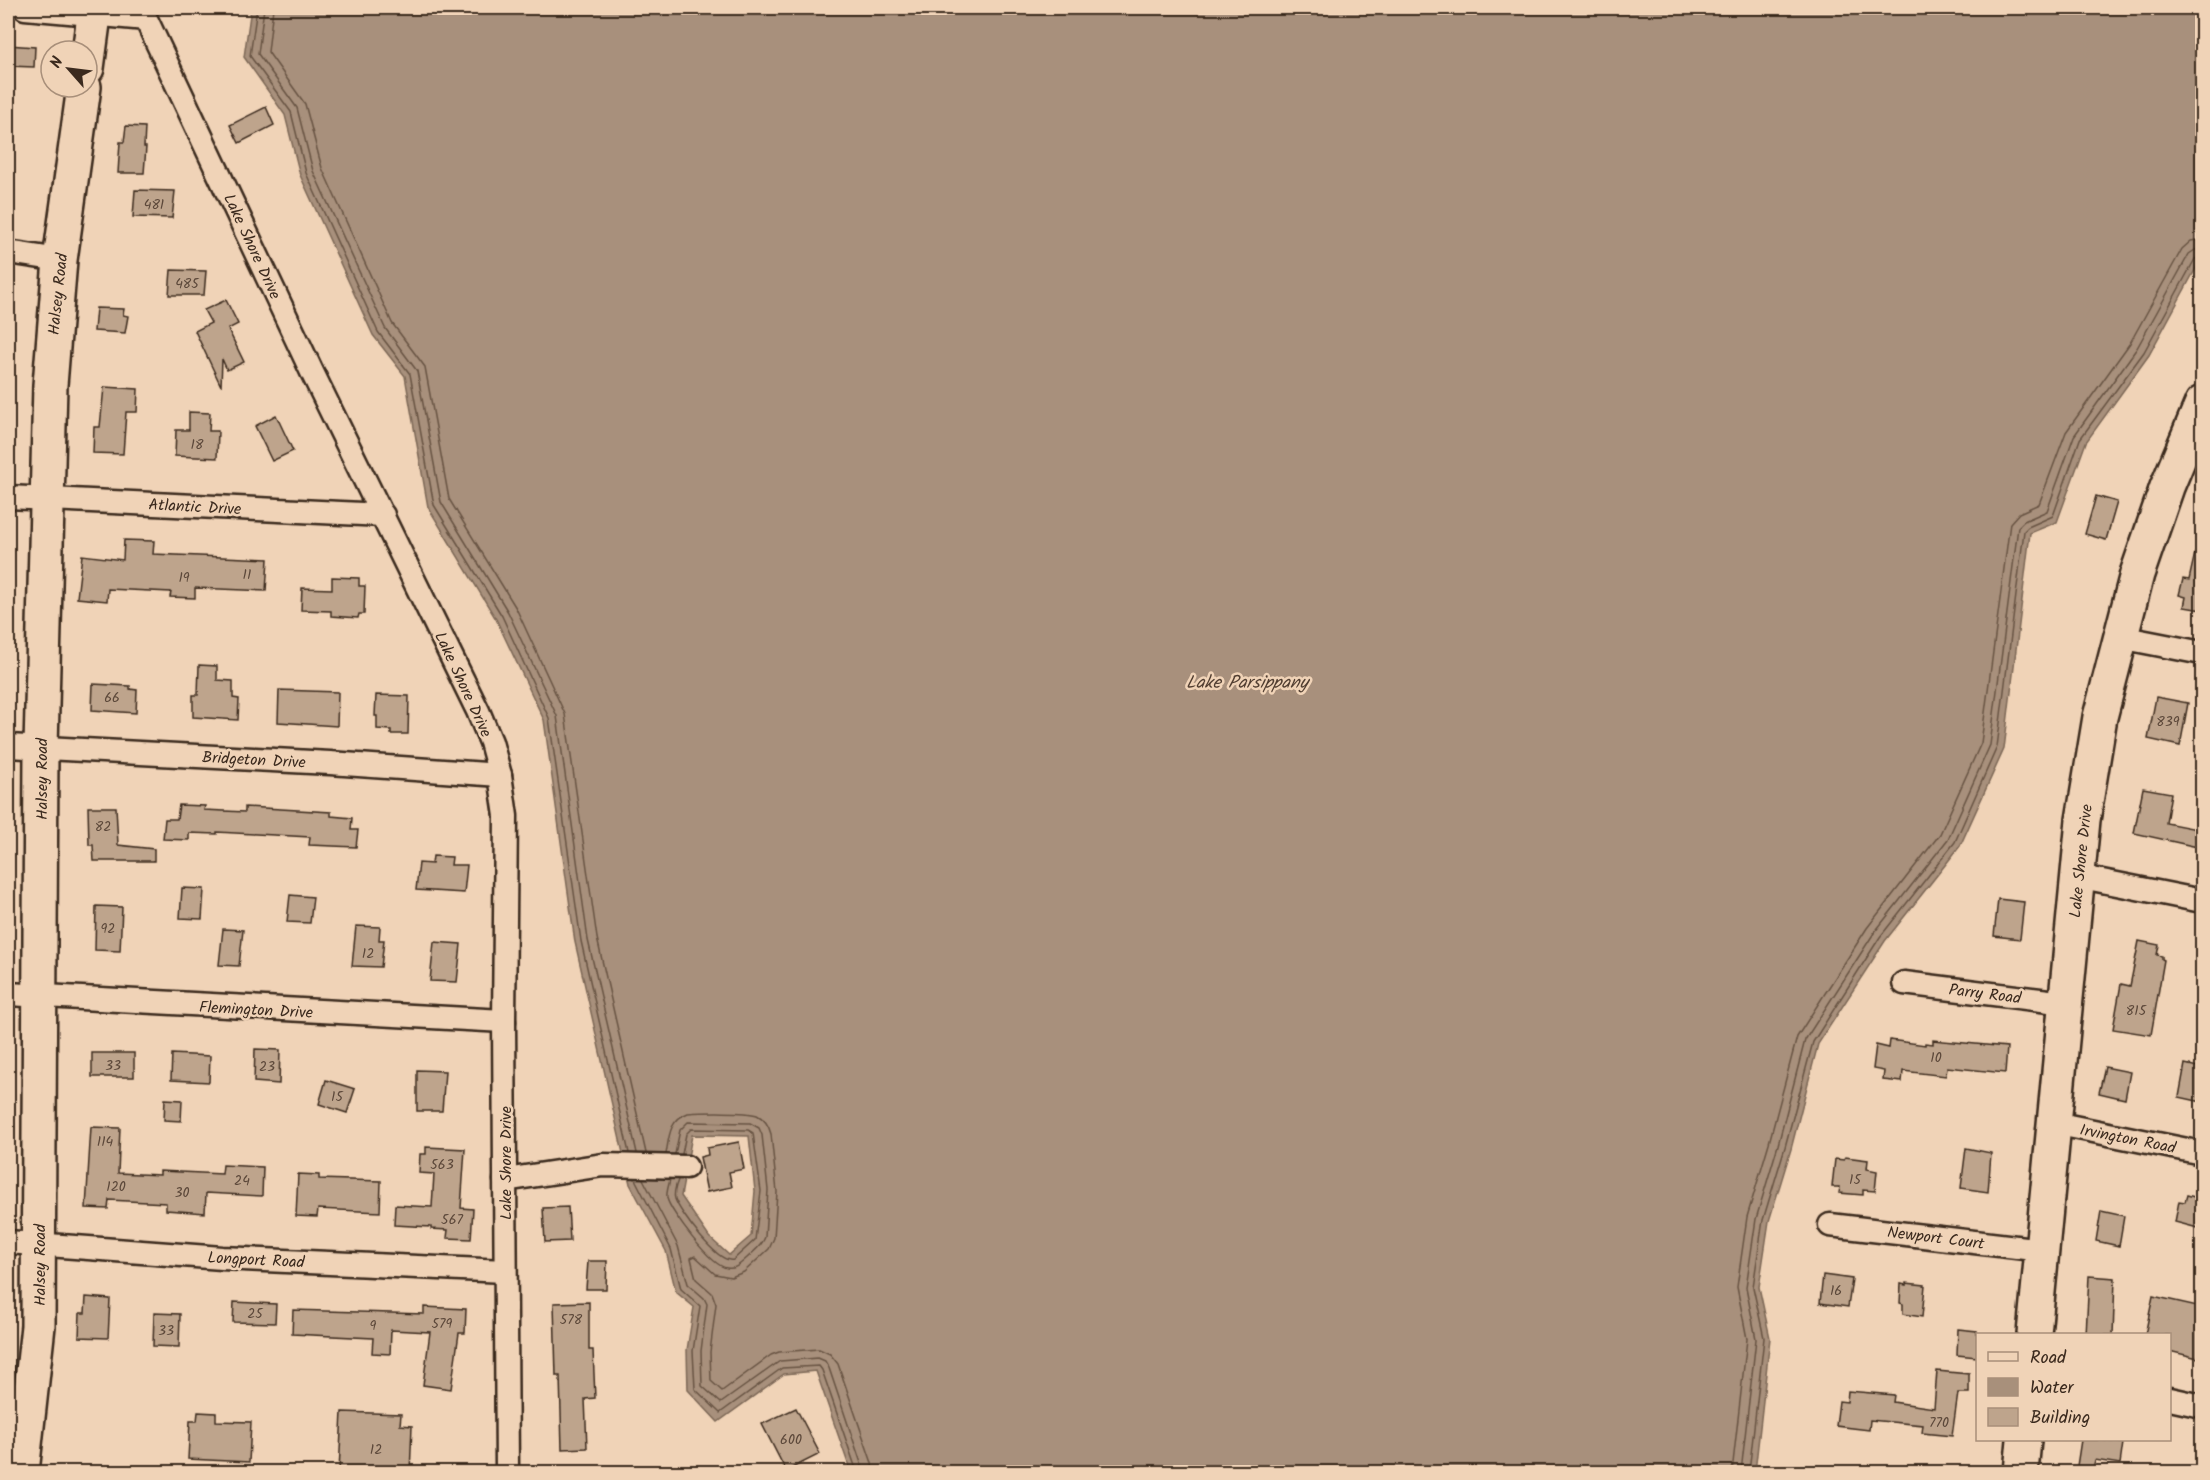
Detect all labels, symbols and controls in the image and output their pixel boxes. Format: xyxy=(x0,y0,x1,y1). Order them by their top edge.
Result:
north arrow xyxy=(39,39,99,99)
text: N xyxy=(44,52,70,73)
street label: Lake Shore Drive xyxy=(216,190,287,304)
house number: 481 xyxy=(144,194,164,216)
street label: Halsey Road xyxy=(42,251,75,336)
house number: 485 xyxy=(175,273,200,295)
house number: 18 xyxy=(191,434,204,456)
street label: Atlantic Drive xyxy=(148,493,242,522)
house number: 11 xyxy=(243,564,251,586)
house number: 19 xyxy=(178,567,190,589)
street label: Lake Shore Drive xyxy=(427,628,498,742)
water label: Lake Parsippany xyxy=(1186,669,1310,698)
house number: 66 xyxy=(104,687,120,709)
house number: 839 xyxy=(2156,711,2180,733)
street label: Halsey Road xyxy=(30,737,55,820)
street label: Bridgeton Drive xyxy=(201,745,306,776)
street label: Lake Shore Drive xyxy=(2063,803,2100,919)
house number: 82 xyxy=(95,816,111,838)
house number: 92 xyxy=(101,918,115,940)
house number: 12 xyxy=(362,943,374,965)
street label: Parry Road xyxy=(1947,978,2023,1011)
street label: Flemington Drive xyxy=(198,995,313,1026)
house number: 815 xyxy=(2126,1000,2148,1022)
house number: 10 xyxy=(1930,1047,1942,1069)
house number: 33 xyxy=(105,1055,121,1077)
house number: 23 xyxy=(259,1056,275,1078)
house number: 15 xyxy=(331,1086,344,1108)
street label: Lake Shore Drive xyxy=(494,1106,519,1220)
street label: Irvington Road xyxy=(2078,1118,2179,1161)
house number: 114 xyxy=(97,1131,114,1153)
house number: 563 xyxy=(430,1154,454,1176)
house number: 15 xyxy=(1849,1169,1862,1191)
house number: 24 xyxy=(234,1170,250,1192)
house number: 120 xyxy=(106,1176,126,1198)
house number: 30 xyxy=(175,1182,190,1204)
house number: 567 xyxy=(441,1209,463,1231)
street label: Newport Court xyxy=(1886,1220,1987,1257)
street label: Halsey Road xyxy=(28,1223,53,1306)
street label: Longport Road xyxy=(207,1245,306,1276)
house number: 16 xyxy=(1830,1280,1842,1302)
house number: 25 xyxy=(247,1303,264,1325)
house number: 578 xyxy=(560,1309,583,1331)
house number: 579 xyxy=(432,1313,453,1335)
house number: 9 xyxy=(370,1315,377,1337)
house number: 33 xyxy=(158,1320,174,1342)
legend xyxy=(1976,1333,2171,1441)
text: Road xyxy=(2030,1344,2067,1373)
text: Water xyxy=(2030,1374,2075,1403)
text: Building xyxy=(2030,1404,2090,1433)
house number: 770 xyxy=(1929,1412,1949,1434)
house number: 600 xyxy=(780,1429,802,1451)
house number: 12 xyxy=(370,1439,382,1461)

